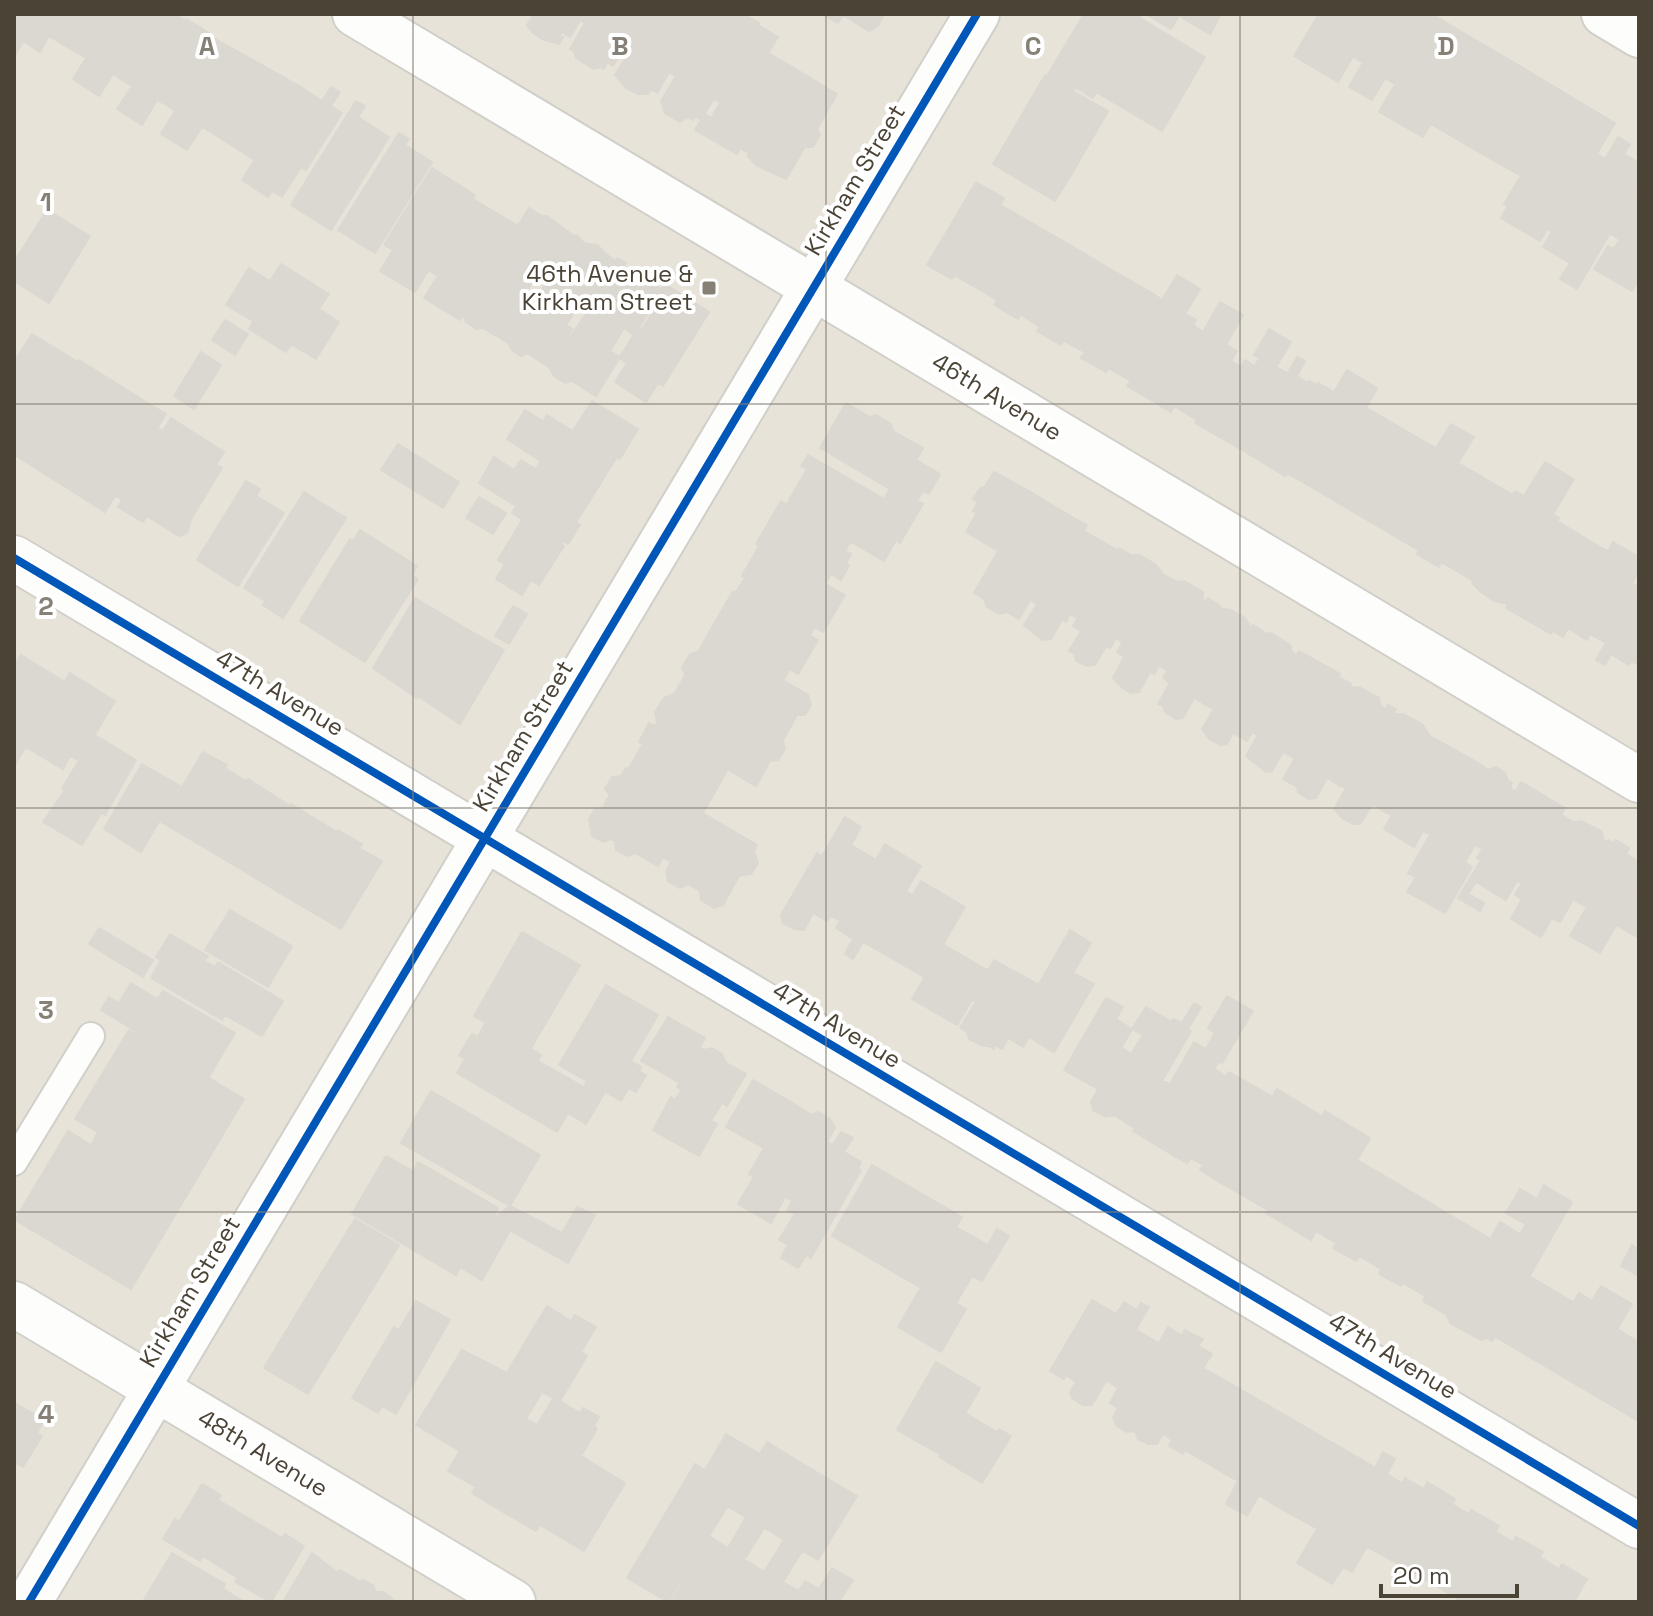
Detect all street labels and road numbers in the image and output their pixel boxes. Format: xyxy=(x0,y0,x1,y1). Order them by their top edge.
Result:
street label: Kirkham Street xyxy=(797,98,912,261)
street label: 46th Avenue xyxy=(927,346,1068,447)
street label: 47th Avenue xyxy=(210,642,350,743)
street label: Kirkham Street xyxy=(465,654,580,817)
street label: 47th Avenue xyxy=(767,974,907,1075)
street label: Kirkham Street xyxy=(132,1210,247,1373)
street label: 47th Avenue xyxy=(1323,1305,1463,1406)
street label: 48th Avenue xyxy=(193,1402,334,1504)

